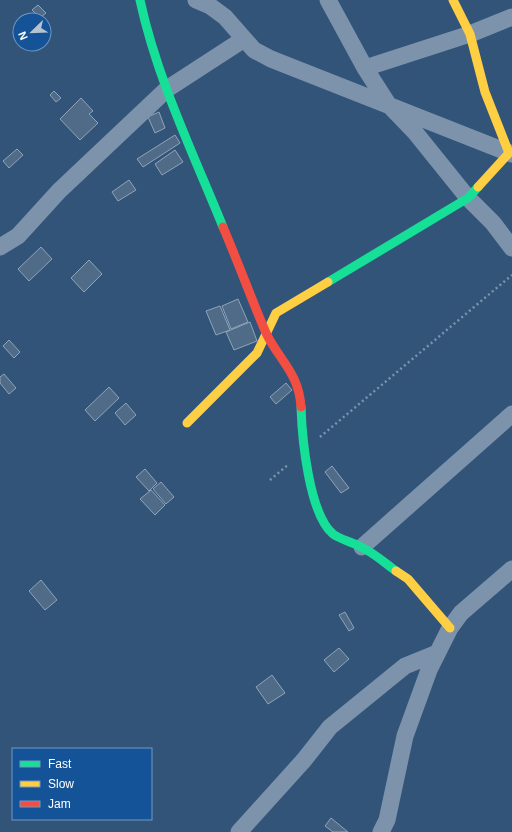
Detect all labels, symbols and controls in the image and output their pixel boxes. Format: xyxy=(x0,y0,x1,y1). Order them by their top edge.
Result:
north arrow xyxy=(12,12,52,52)
text: N xyxy=(16,30,30,42)
legend xyxy=(12,748,152,820)
text: Fast xyxy=(48,757,72,771)
text: Slow xyxy=(48,777,74,791)
text: Jam xyxy=(48,797,71,811)

